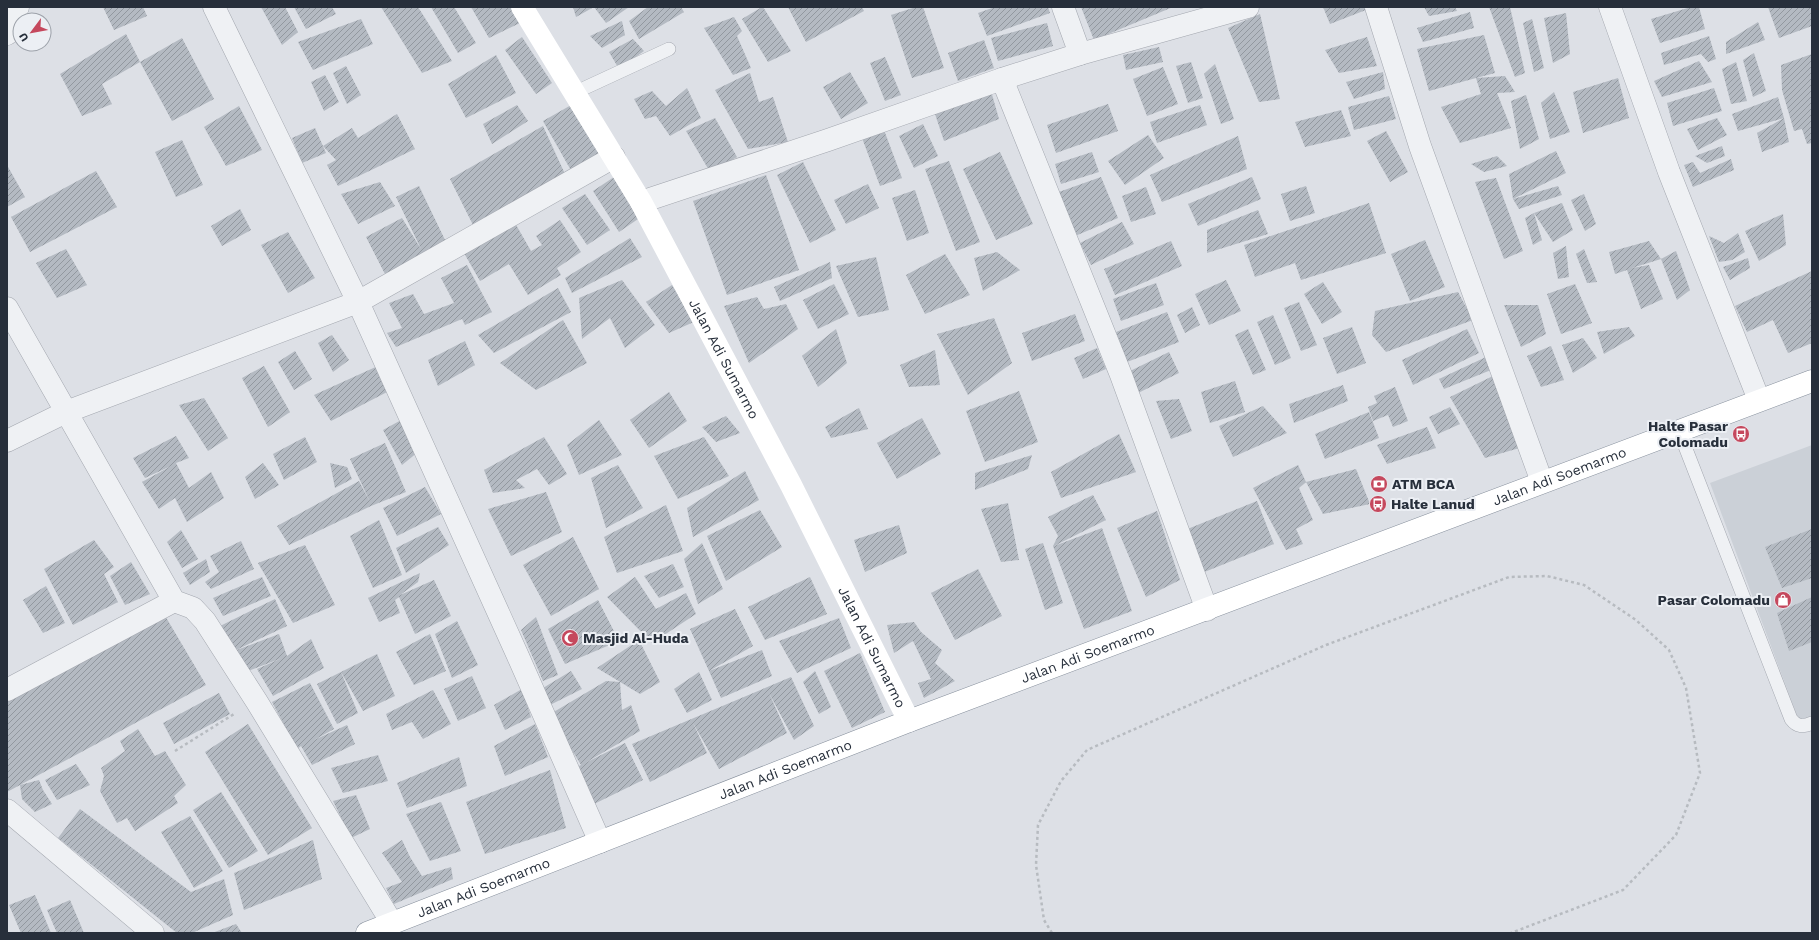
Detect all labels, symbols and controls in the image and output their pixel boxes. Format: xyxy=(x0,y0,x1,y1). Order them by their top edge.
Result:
north arrow xyxy=(12,12,52,52)
text: U xyxy=(16,30,32,44)
street label: Jalan Adi Sumarmo xyxy=(686,296,762,422)
place label: Halte Pasar Colomadu xyxy=(1648,418,1728,450)
bus stop icon: Halte Pasar Colomadu xyxy=(1731,424,1751,444)
street label: Jalan Adi Soemarmo xyxy=(1490,444,1628,508)
bank icon: ATM BCA xyxy=(1369,474,1389,494)
place label: ATM BCA xyxy=(1392,476,1455,492)
bus stop icon: Halte Lanud xyxy=(1368,494,1388,514)
place label: Halte Lanud xyxy=(1391,496,1475,512)
street label: Jalan Adi Sumarmo xyxy=(835,584,909,710)
shop icon: Pasar Colomadu xyxy=(1773,590,1793,610)
place label: Pasar Colomadu xyxy=(1658,592,1770,608)
street label: Jalan Adi Soemarmo xyxy=(1019,621,1157,686)
mosque icon: Masjid Al-Huda xyxy=(560,628,580,648)
place label: Masjid Al-Huda xyxy=(583,630,690,646)
street label: Jalan Adi Soemarmo xyxy=(716,736,854,803)
street label: Jalan Adi Soemarmo xyxy=(415,854,552,921)

